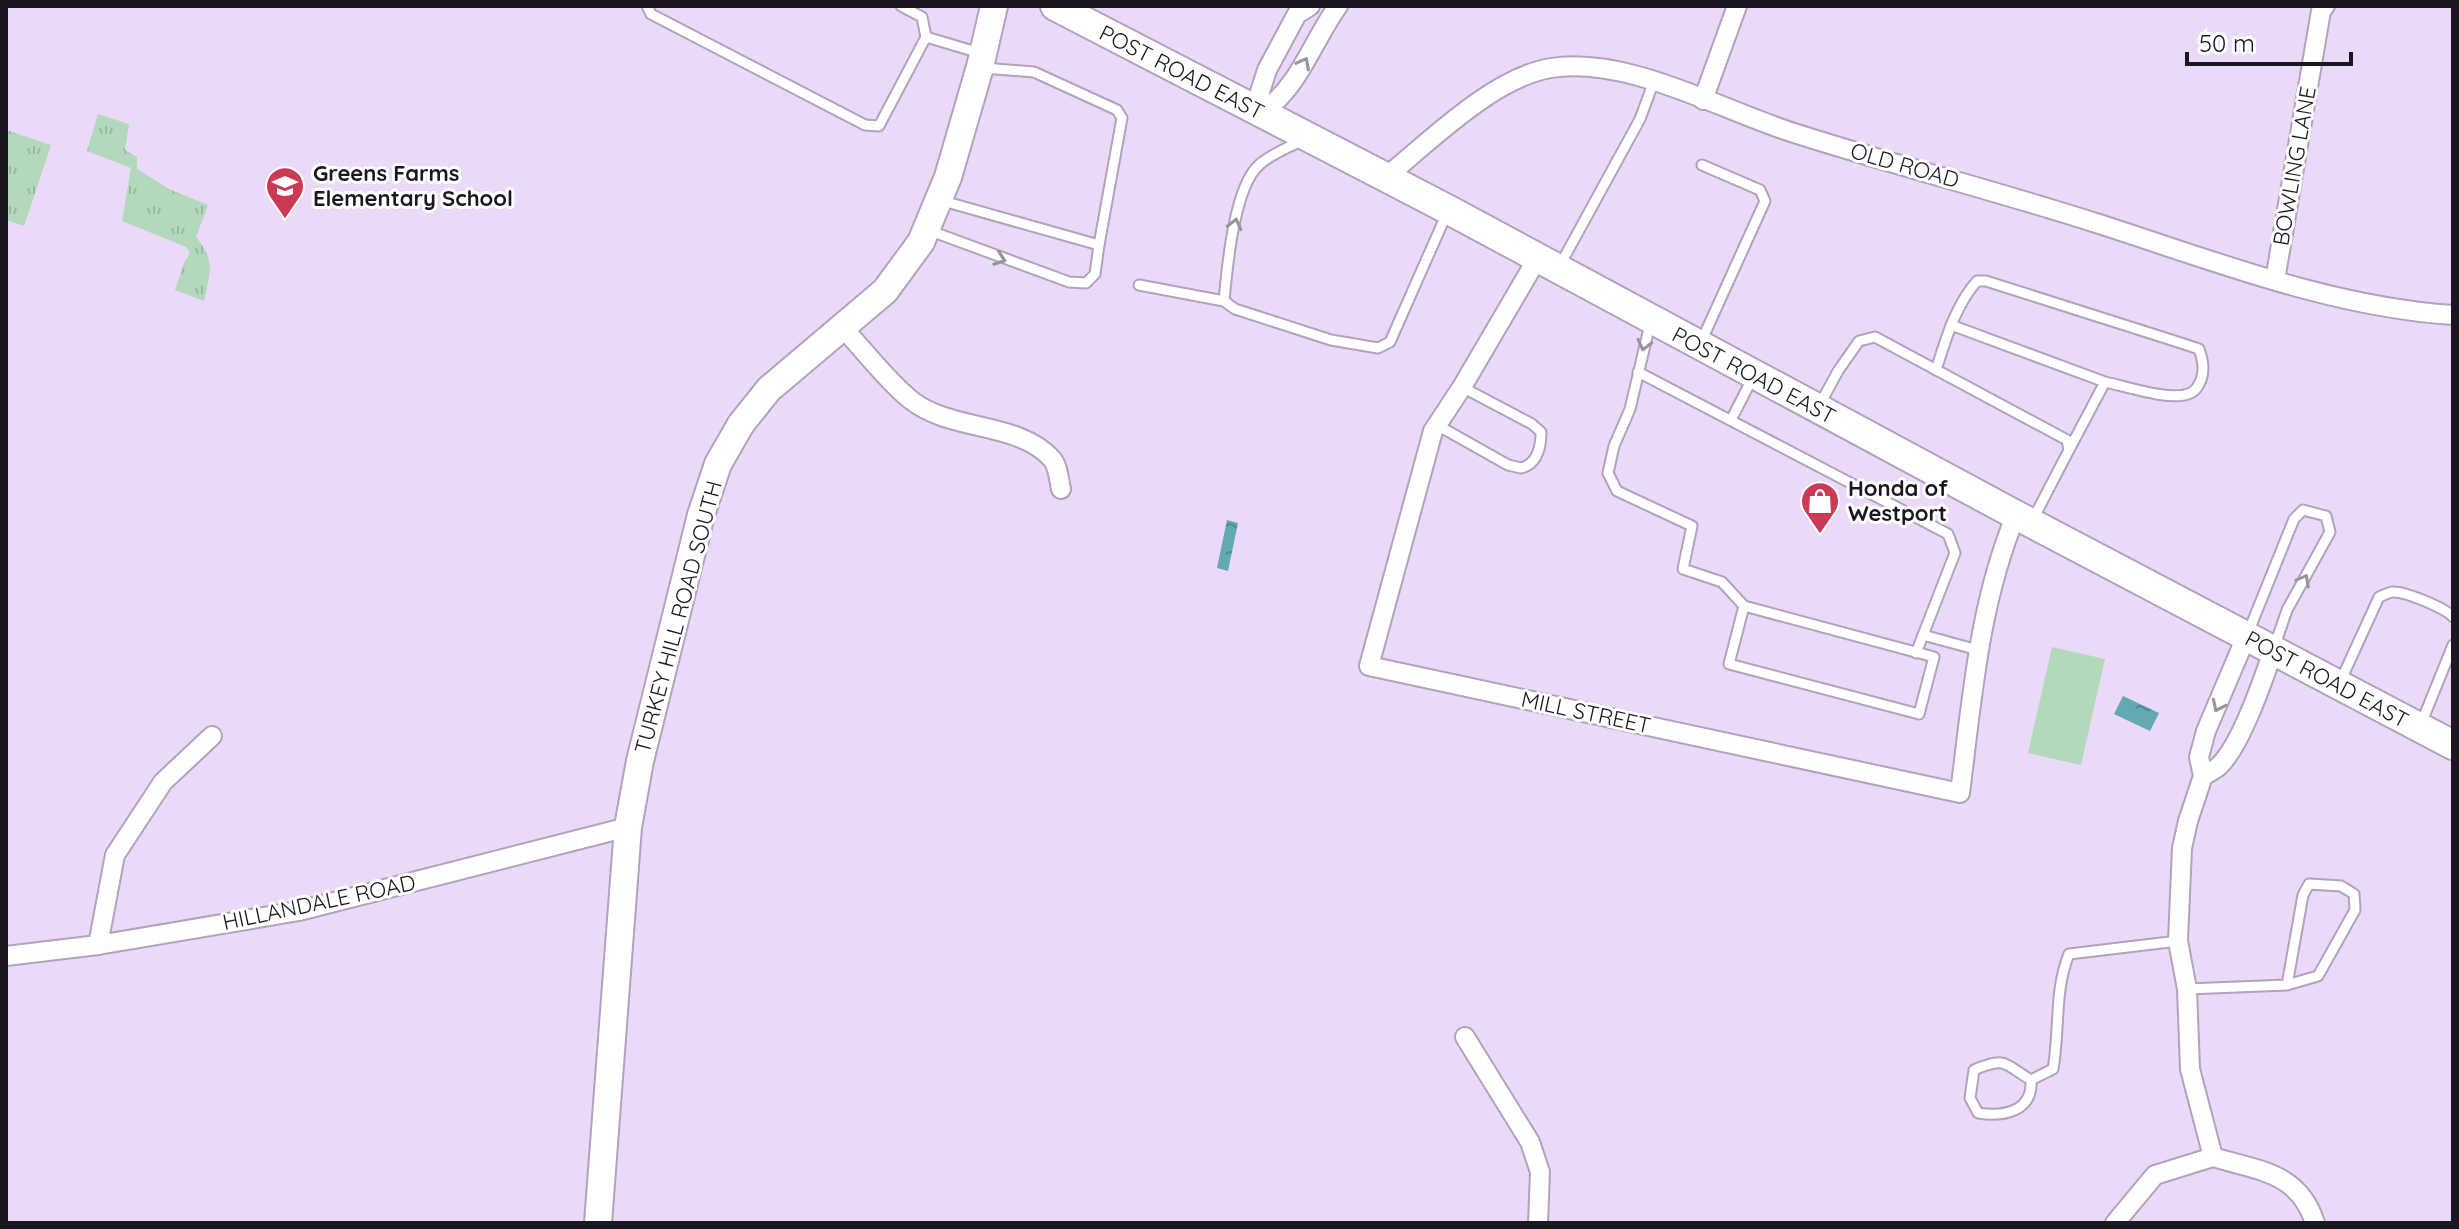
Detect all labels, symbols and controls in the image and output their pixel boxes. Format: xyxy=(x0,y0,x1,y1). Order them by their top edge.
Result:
scale bar xyxy=(2187,16,2351,66)
street label: POST ROAD EAST xyxy=(1095,18,1269,126)
text: 50 m xyxy=(2199,28,2255,58)
one-way arrow xyxy=(1294,57,1309,72)
street label: BOWLING LANE xyxy=(2266,84,2322,248)
street label: OLD ROAD xyxy=(1847,136,1963,194)
place label: Greens Farms Elementary School xyxy=(313,159,513,212)
school or university icon: Greens Farms Elementary School xyxy=(264,165,306,220)
one-way arrow xyxy=(1226,218,1243,231)
one-way arrow xyxy=(992,249,1006,265)
street label: POST ROAD EAST xyxy=(1667,320,1841,430)
one-way arrow xyxy=(1637,338,1654,351)
place label: Honda of Westport xyxy=(1848,474,1948,527)
street label: TURKEY HILL ROAD SOUTH xyxy=(628,477,728,757)
shop icon: Honda of Westport xyxy=(1799,480,1841,535)
one-way arrow xyxy=(2294,574,2309,588)
street label: POST ROAD EAST xyxy=(2240,624,2414,734)
street label: MILL STREET xyxy=(1519,685,1653,739)
one-way arrow xyxy=(2212,697,2228,712)
street label: HILLANDALE ROAD xyxy=(220,868,418,936)

